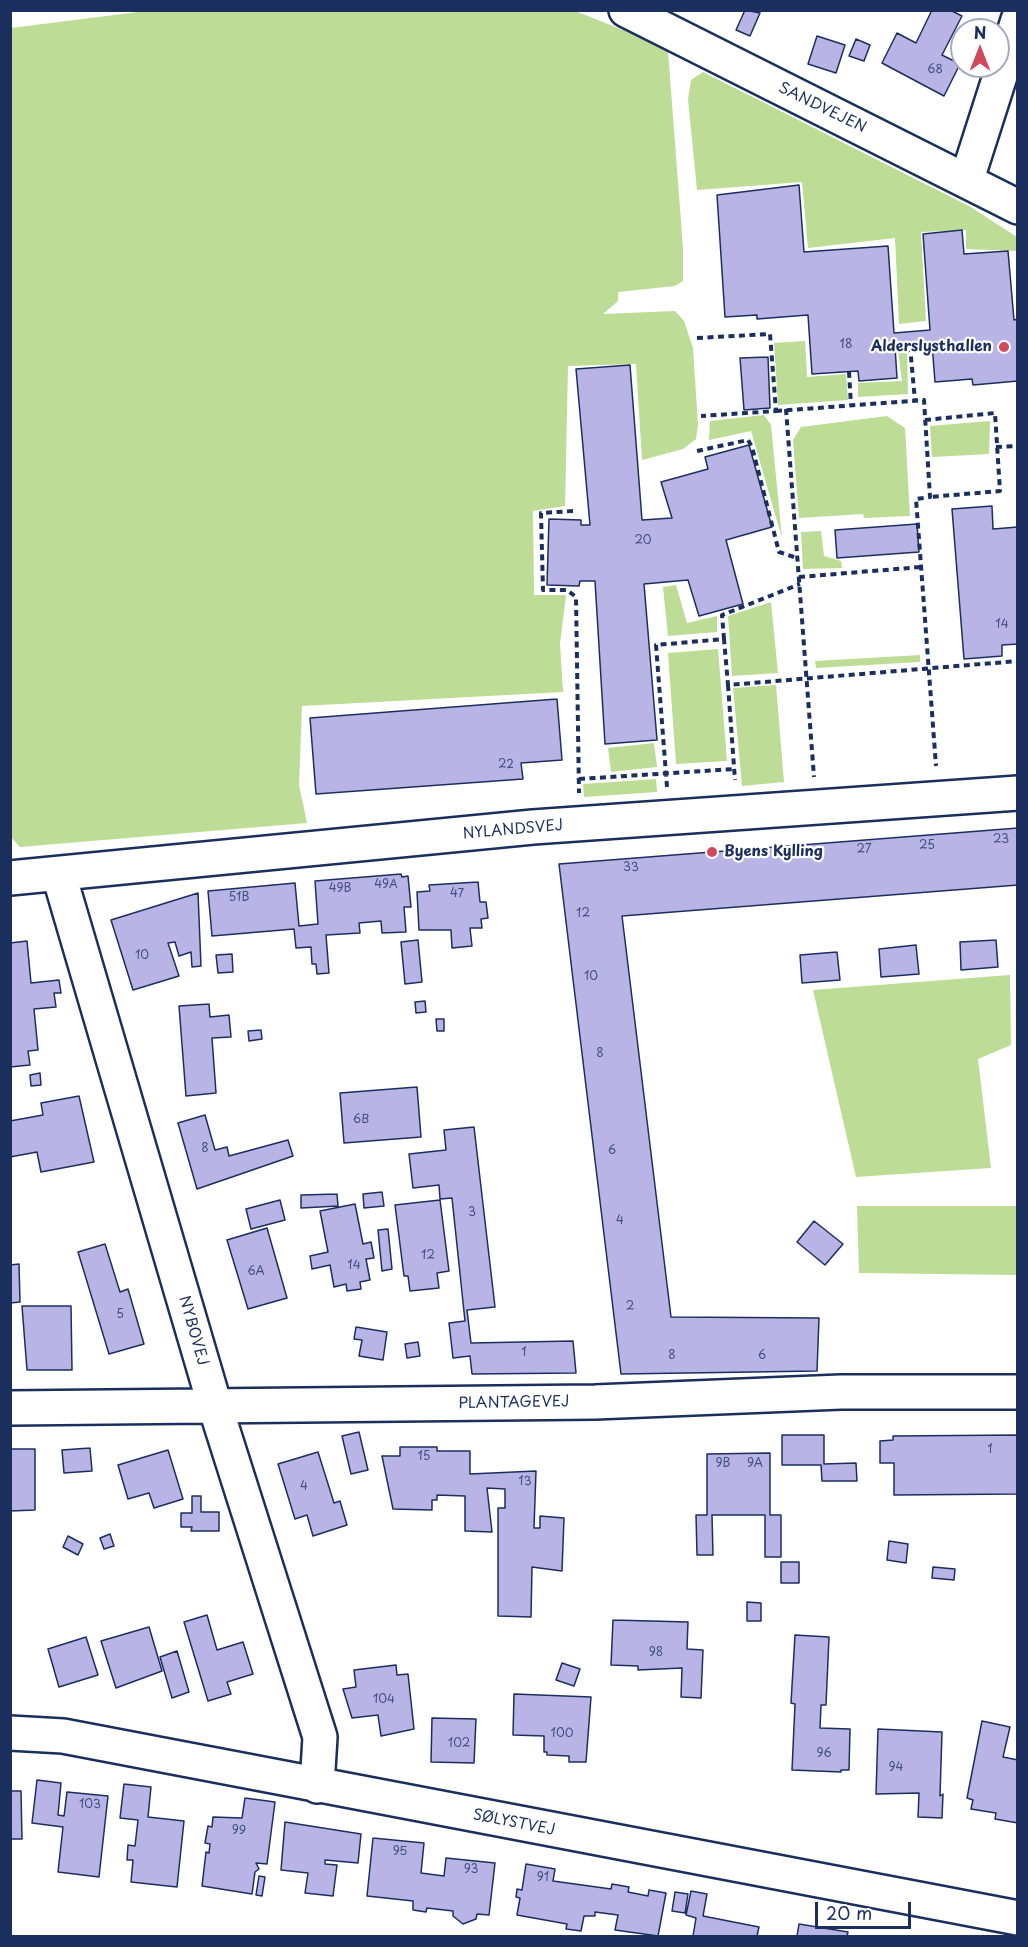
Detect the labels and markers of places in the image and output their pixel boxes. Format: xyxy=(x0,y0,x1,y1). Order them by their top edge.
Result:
place label: Alderslysthallen xyxy=(871,338,992,356)
marker: Alderslysthallen xyxy=(997,340,1011,354)
place label: Byens Kylling xyxy=(724,843,823,861)
marker: Byens Kylling xyxy=(705,845,719,859)

